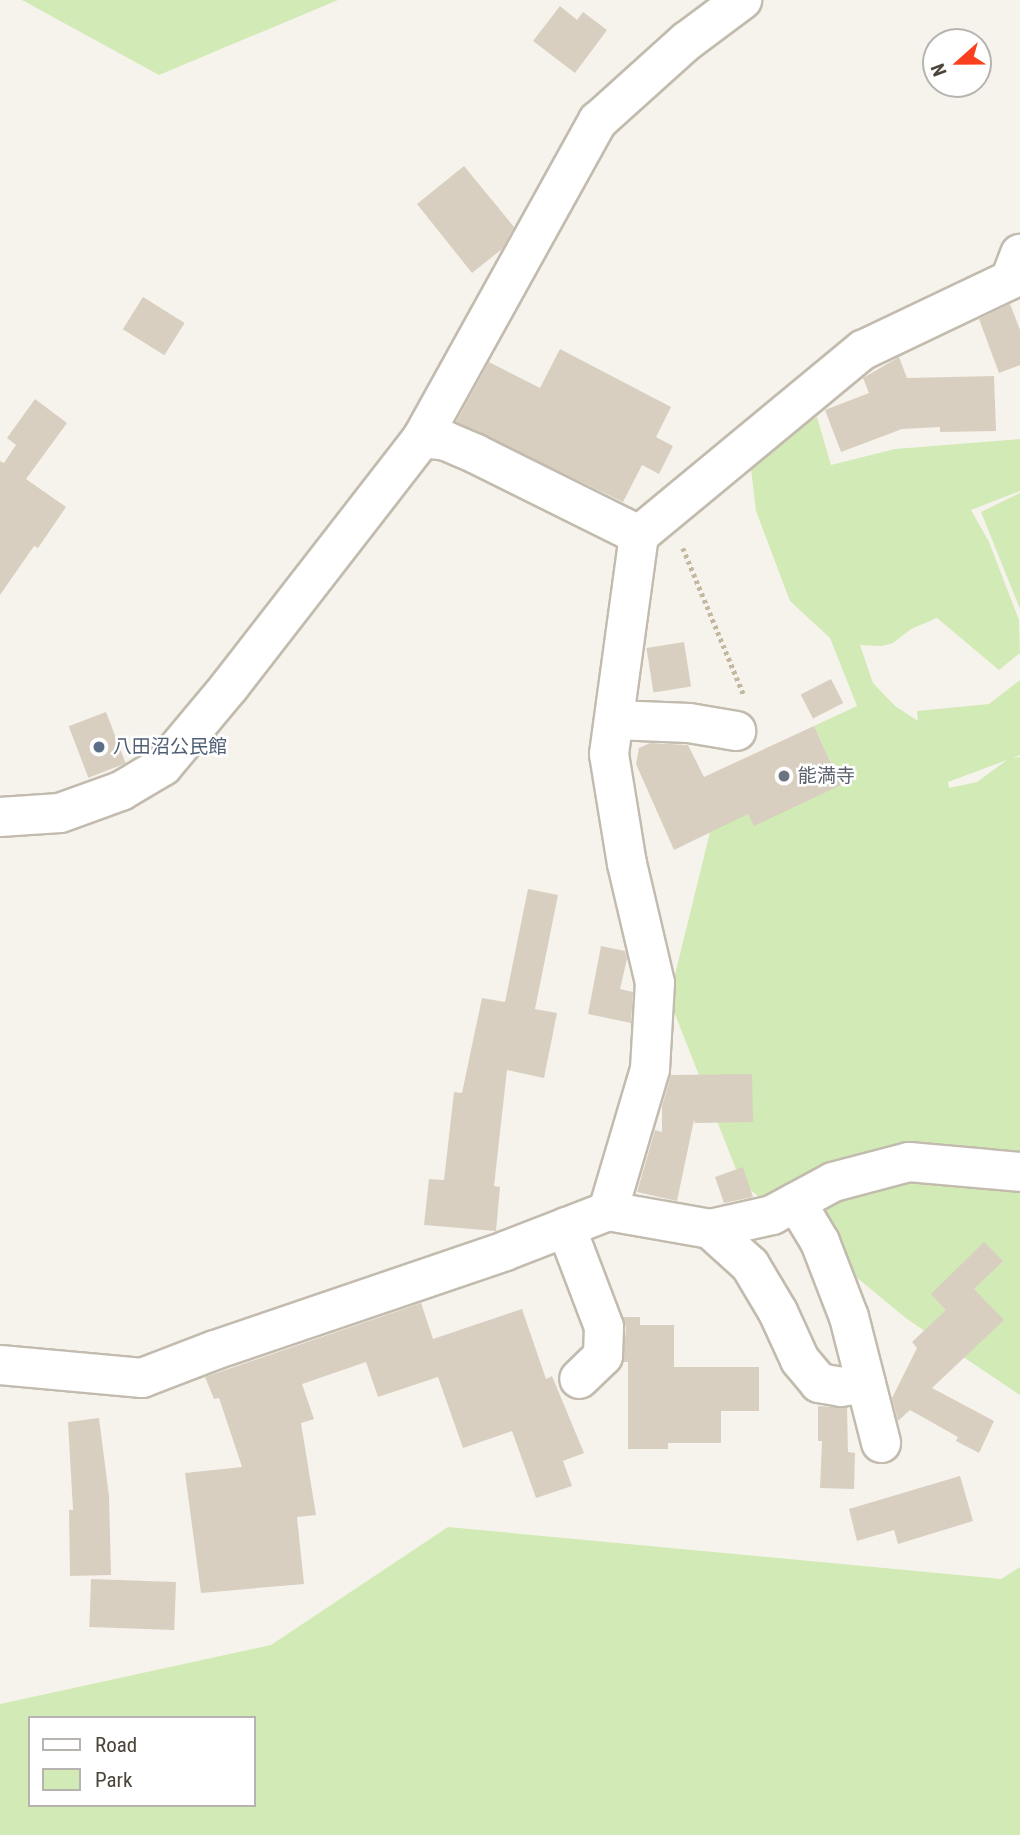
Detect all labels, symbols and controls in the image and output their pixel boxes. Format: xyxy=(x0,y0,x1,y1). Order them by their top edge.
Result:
north arrow xyxy=(922,28,992,98)
text: N xyxy=(926,60,952,80)
place label: 八田沼公民館 xyxy=(113,736,227,758)
marker: 八田沼公民館 xyxy=(91,739,107,755)
place label: 能満寺 xyxy=(798,765,855,787)
marker: 能満寺 xyxy=(776,768,792,784)
legend xyxy=(28,1716,256,1807)
text: Road xyxy=(95,1733,137,1757)
text: Park xyxy=(95,1768,132,1792)

